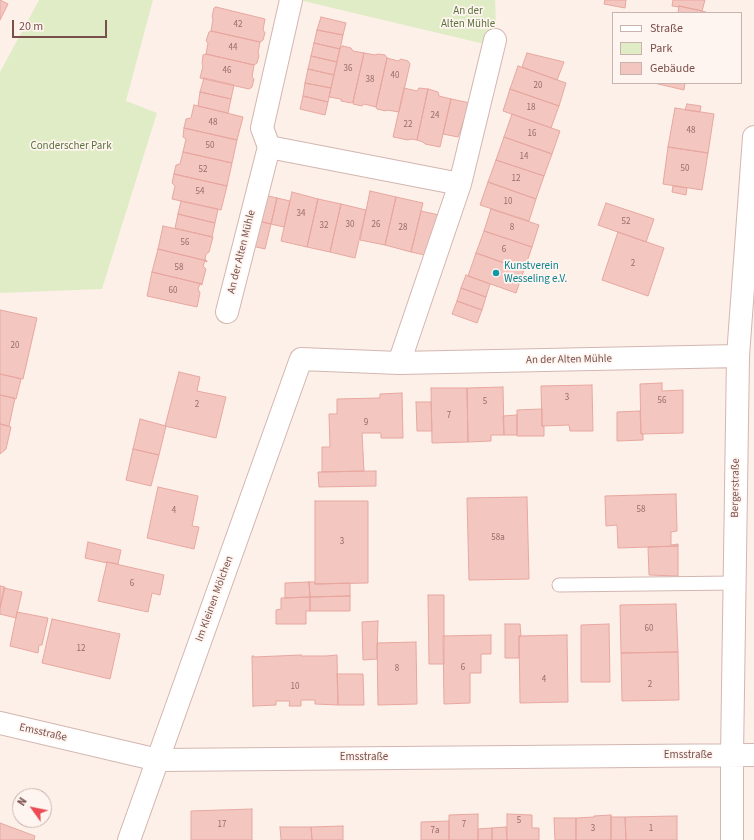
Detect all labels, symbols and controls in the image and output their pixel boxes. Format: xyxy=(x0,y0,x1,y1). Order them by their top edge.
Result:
park label: An der Alten Mühle xyxy=(441,5,495,31)
scale bar xyxy=(14,12,109,38)
legend xyxy=(612,12,742,84)
text: 20 m xyxy=(19,18,43,35)
house number: 42 xyxy=(234,20,242,30)
text: Straße xyxy=(650,20,683,37)
text: Park xyxy=(650,40,672,57)
house number: 44 xyxy=(229,43,237,53)
text: Gebäude xyxy=(650,60,695,77)
house number: 36 xyxy=(344,64,352,74)
house number: 46 xyxy=(223,66,231,76)
house number: 40 xyxy=(391,71,399,81)
house number: 38 xyxy=(366,75,374,85)
house number: 20 xyxy=(534,81,542,91)
house number: 18 xyxy=(527,103,535,113)
house number: 24 xyxy=(431,111,439,121)
house number: 48 xyxy=(209,118,217,128)
house number: 22 xyxy=(404,120,412,130)
house number: 48 xyxy=(687,126,695,136)
house number: 16 xyxy=(528,129,536,139)
park label: Conderscher Park xyxy=(30,140,112,154)
house number: 50 xyxy=(206,141,214,151)
house number: 14 xyxy=(520,152,528,162)
house number: 50 xyxy=(681,164,689,174)
house number: 52 xyxy=(199,165,207,175)
house number: 12 xyxy=(512,174,520,184)
house number: 54 xyxy=(196,187,204,197)
house number: 10 xyxy=(504,197,512,207)
street label: An der Alten Mühle xyxy=(225,209,259,295)
house number: 34 xyxy=(297,209,305,219)
house number: 52 xyxy=(622,217,630,227)
house number: 30 xyxy=(346,220,354,230)
house number: 26 xyxy=(372,220,380,230)
house number: 32 xyxy=(320,221,328,231)
house number: 28 xyxy=(399,223,407,233)
house number: 8 xyxy=(510,223,514,233)
house number: 56 xyxy=(181,238,189,248)
house number: 6 xyxy=(502,245,506,255)
house number: 2 xyxy=(631,259,635,269)
place label: Kunstverein Wesseling e.V. xyxy=(504,260,567,286)
house number: 58 xyxy=(175,263,183,273)
marker: Kunstverein Wesseling e.V. xyxy=(491,268,501,278)
house number: 60 xyxy=(169,286,177,296)
house number: 20 xyxy=(11,341,19,351)
street label: An der Alten Mühle xyxy=(526,353,612,367)
house number: 3 xyxy=(565,393,569,403)
house number: 56 xyxy=(658,396,666,406)
house number: 5 xyxy=(483,397,487,407)
house number: 2 xyxy=(195,400,199,410)
house number: 7 xyxy=(447,411,451,421)
house number: 9 xyxy=(364,418,368,428)
street label: Bergerstraße xyxy=(729,458,743,518)
house number: 58 xyxy=(637,505,645,515)
house number: 4 xyxy=(172,506,176,516)
house number: 58a xyxy=(491,533,505,543)
house number: 3 xyxy=(340,537,344,547)
street label: Im Kleinen Mölchen xyxy=(193,554,237,644)
house number: 6 xyxy=(130,579,134,589)
house number: 60 xyxy=(645,624,653,634)
house number: 12 xyxy=(77,644,85,654)
house number: 6 xyxy=(461,663,465,673)
house number: 8 xyxy=(395,664,399,674)
house number: 4 xyxy=(542,675,546,685)
house number: 2 xyxy=(648,680,652,690)
house number: 10 xyxy=(291,682,299,692)
street label: Emsstraße xyxy=(18,721,68,745)
street label: Emsstraße xyxy=(664,749,712,763)
street label: Emsstraße xyxy=(340,751,388,765)
north arrow xyxy=(12,788,52,828)
text: N xyxy=(14,795,31,809)
house number: 5 xyxy=(517,816,521,826)
house number: 17 xyxy=(218,820,226,830)
house number: 7 xyxy=(462,820,466,830)
house number: 3 xyxy=(591,824,595,834)
house number: 1 xyxy=(649,824,653,834)
house number: 7a xyxy=(430,826,440,836)

